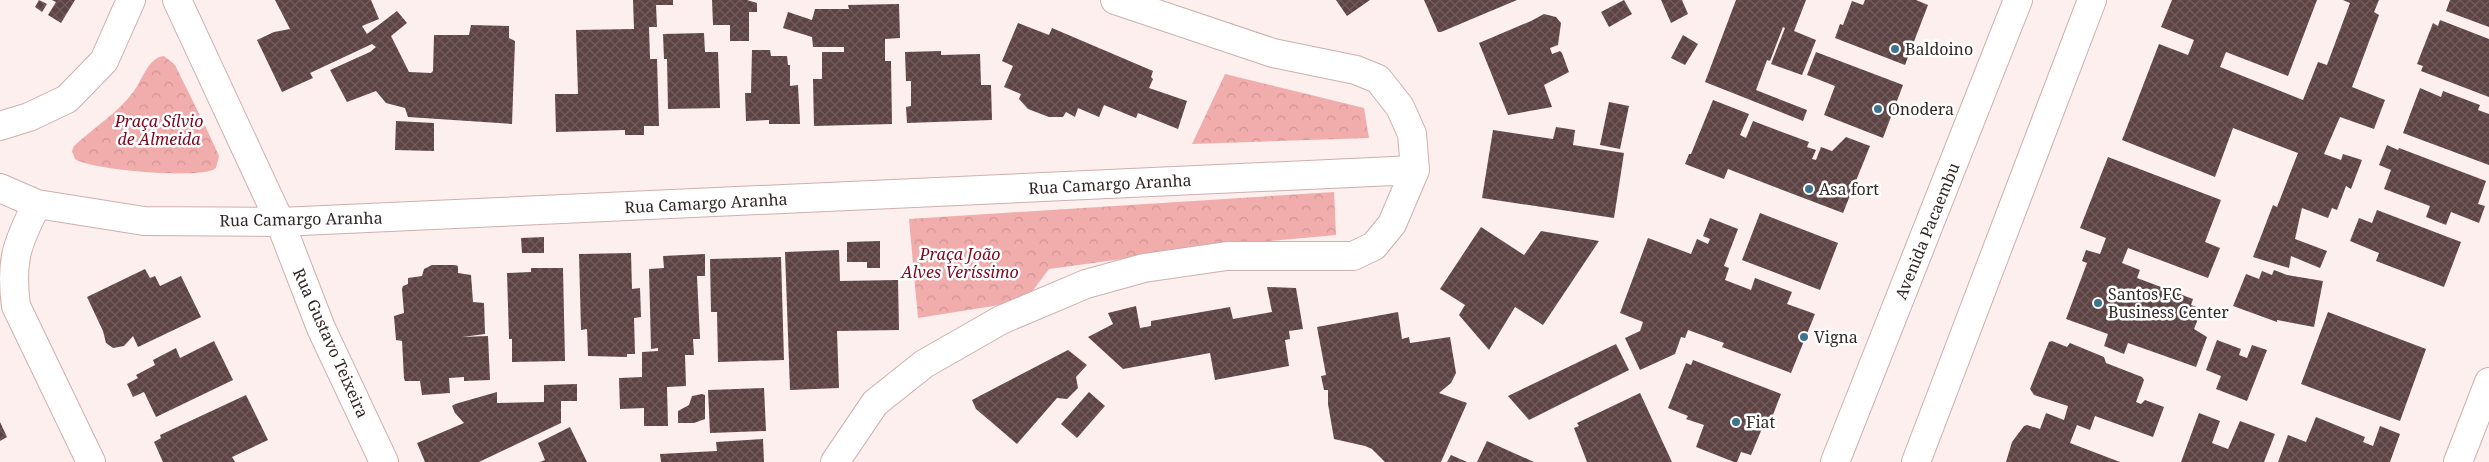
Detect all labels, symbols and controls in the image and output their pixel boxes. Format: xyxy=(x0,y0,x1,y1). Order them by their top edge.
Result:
place label: Baldoino xyxy=(1905,38,1973,60)
marker: Baldoino xyxy=(1889,43,1901,55)
place label: Onodera xyxy=(1888,98,1954,120)
marker: Onodera xyxy=(1872,103,1884,115)
park label: Praça Sílvio de Almeida xyxy=(114,110,203,150)
street label: Avenida Pacaembu xyxy=(1889,159,1965,303)
street label: Rua Camargo Aranha xyxy=(1028,169,1192,199)
place label: Asa fort xyxy=(1819,178,1879,200)
marker: Asa fort xyxy=(1803,183,1815,195)
street label: Rua Camargo Aranha xyxy=(624,188,788,218)
street label: Rua Camargo Aranha xyxy=(219,207,383,231)
park label: Praça João Alves Veríssimo xyxy=(900,243,1019,283)
street label: Rua Gustavo Teixeira xyxy=(288,265,374,421)
place label: Santos FC Business Center xyxy=(2108,283,2229,323)
marker: Santos FC Business Center xyxy=(2092,297,2104,309)
place label: Vigna xyxy=(1814,326,1858,348)
marker: Vigna xyxy=(1798,331,1810,343)
place label: Fiat xyxy=(1746,411,1776,433)
marker: Fiat xyxy=(1730,416,1742,428)

